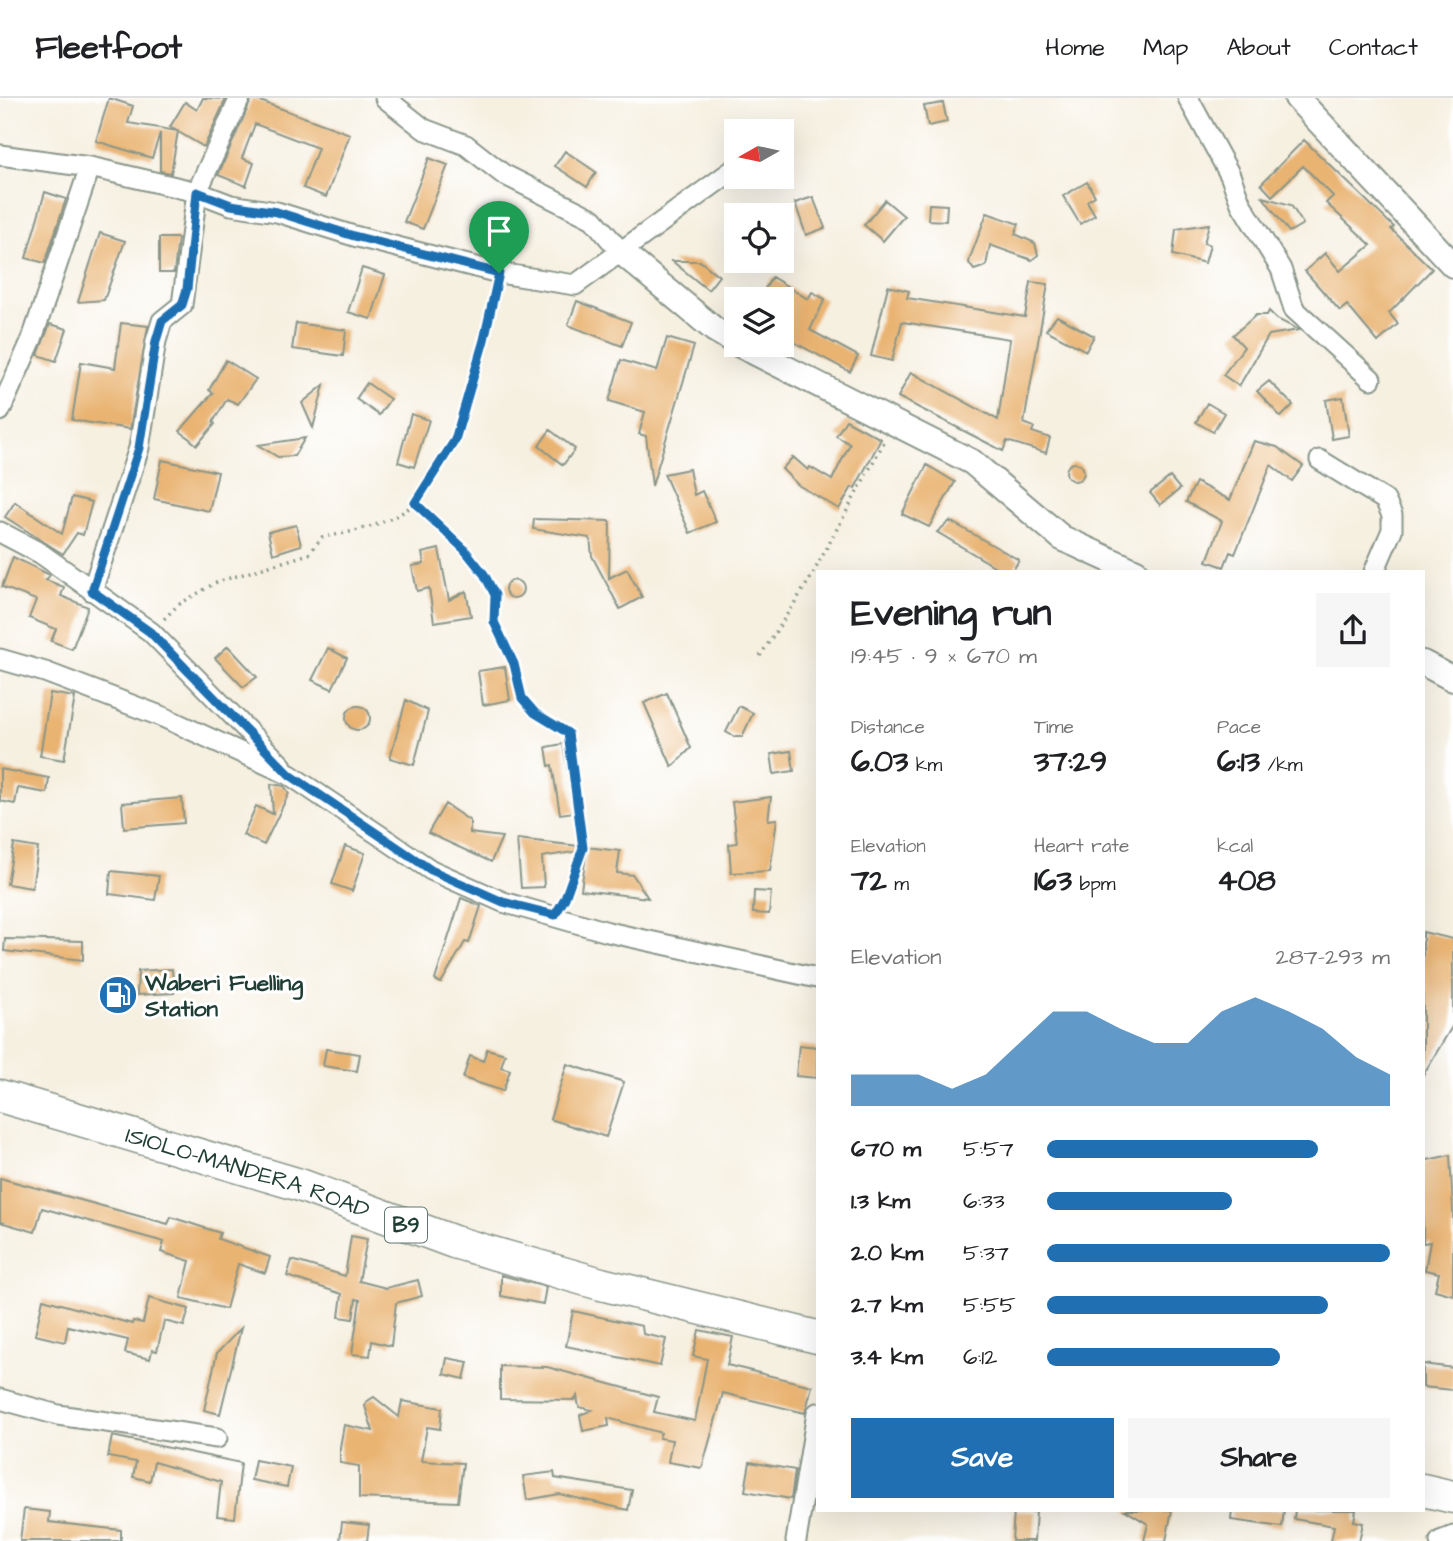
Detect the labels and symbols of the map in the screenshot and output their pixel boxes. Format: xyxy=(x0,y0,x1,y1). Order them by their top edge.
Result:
north arrow xyxy=(724,119,794,189)
pin xyxy=(469,201,529,273)
place label: Waberi Fuelling Station xyxy=(144,967,303,1025)
fuel station icon: Waberi Fuelling Station xyxy=(97,974,139,1016)
street label: ISIOLO-MANDERA ROAD xyxy=(122,1119,374,1226)
road number: B9 xyxy=(385,1208,427,1242)

